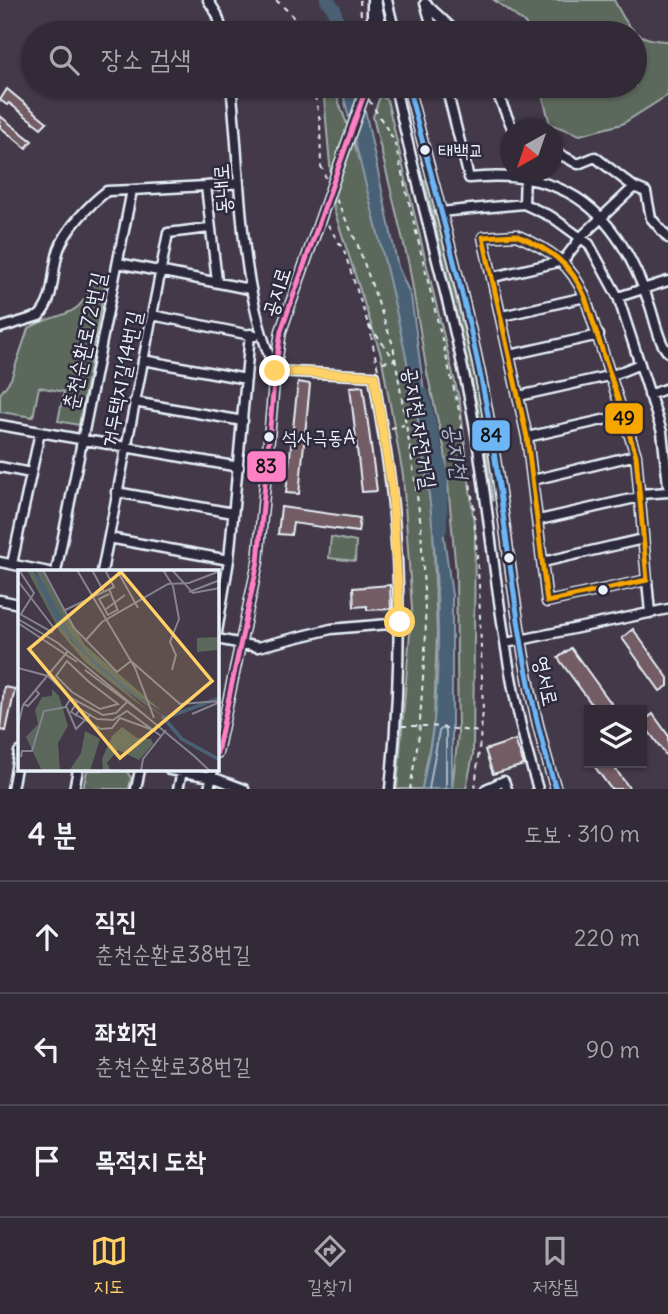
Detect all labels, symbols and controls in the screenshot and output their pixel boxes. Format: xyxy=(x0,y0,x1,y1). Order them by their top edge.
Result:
search box xyxy=(21,21,647,98)
icon: search xyxy=(45,41,83,79)
text: 장소 검색 xyxy=(101,42,191,75)
north arrow xyxy=(500,119,563,182)
place label: 태백교 xyxy=(438,138,484,162)
marker: 태백교 xyxy=(418,143,432,157)
street label: 동내로 xyxy=(207,163,237,215)
street label: 공지로 xyxy=(255,264,297,320)
street label: 춘천순환로72번길 xyxy=(56,270,112,412)
street label: 거두택지길14번길 xyxy=(95,308,148,450)
route end xyxy=(259,355,290,386)
street label: 공지천 자전거길 xyxy=(397,365,443,491)
line badge: 49 xyxy=(604,402,644,435)
text: 49 xyxy=(613,406,635,430)
line badge: 84 xyxy=(471,419,511,452)
water label: 공지천 xyxy=(438,421,476,483)
text: 84 xyxy=(480,423,502,447)
place label: 석사극동A xyxy=(282,425,355,449)
marker: 석사극동A xyxy=(262,430,276,444)
line badge: 83 xyxy=(246,450,287,483)
text: 83 xyxy=(255,454,277,478)
unlabelled marker xyxy=(502,551,516,565)
inset map xyxy=(18,570,219,772)
unlabelled marker xyxy=(596,583,610,597)
route start xyxy=(384,606,415,637)
street label: 영서로 xyxy=(528,653,564,709)
map controls xyxy=(584,705,647,768)
button: layers xyxy=(584,705,647,768)
text: 4 분 xyxy=(28,815,77,853)
text: 도보 · 310 m xyxy=(524,819,640,848)
text: 직진 xyxy=(95,904,137,937)
icon: ahead xyxy=(28,918,66,956)
text: 220 m xyxy=(574,923,640,952)
text: 춘천순환로38번길 xyxy=(95,939,251,968)
text: 좌회전 xyxy=(95,1016,158,1049)
icon: left xyxy=(28,1030,66,1068)
text: 90 m xyxy=(586,1035,640,1064)
text: 춘천순환로38번길 xyxy=(95,1051,251,1080)
icon: arrive xyxy=(28,1142,66,1180)
text: 목적지 도착 xyxy=(95,1144,206,1177)
tab: 지도 xyxy=(90,1232,128,1300)
tab: 길찾기 xyxy=(307,1232,353,1300)
tab: 저장됨 xyxy=(532,1232,578,1300)

